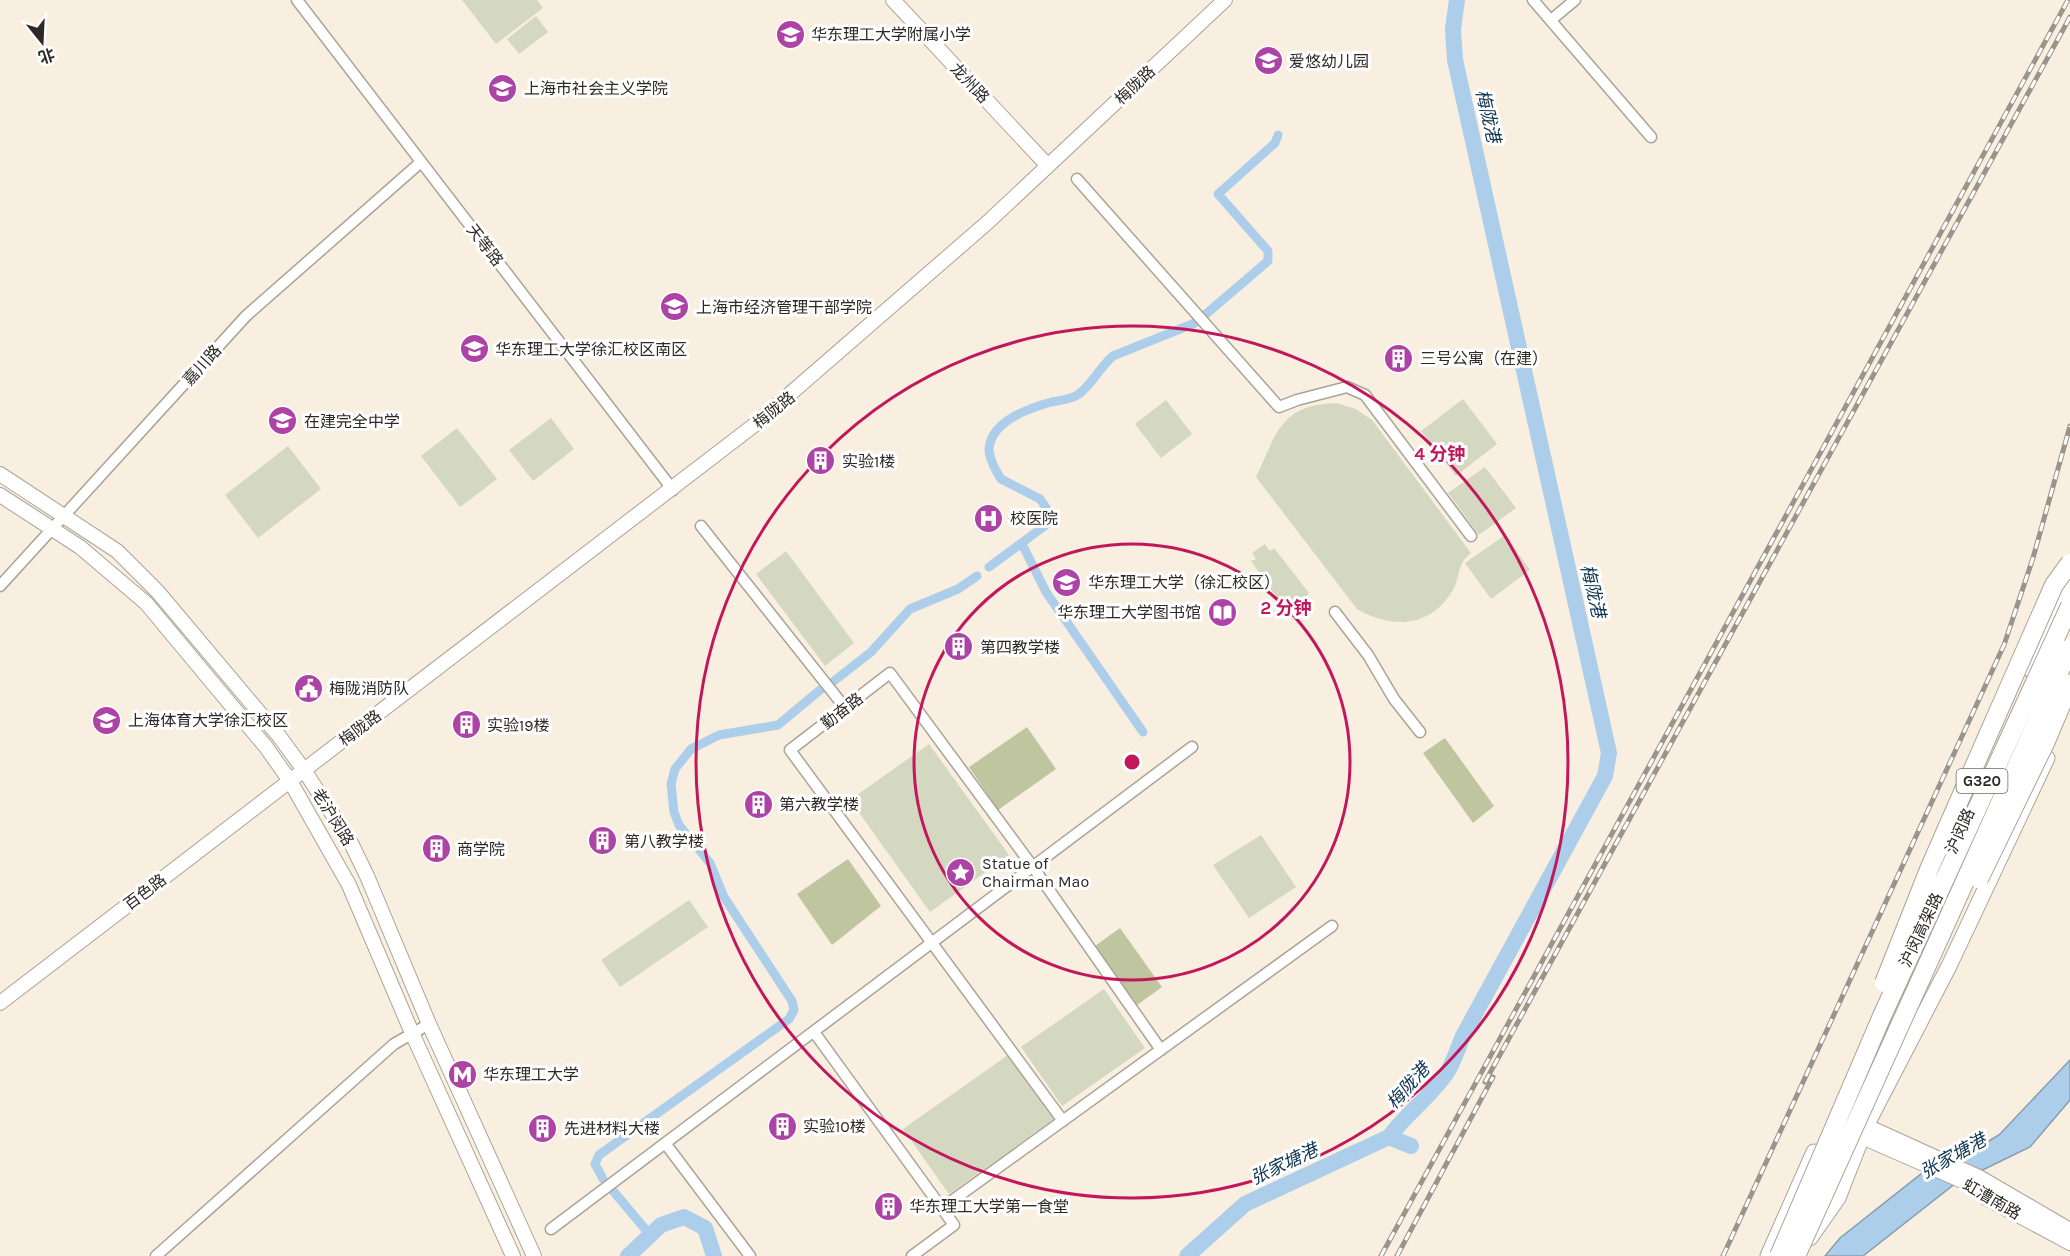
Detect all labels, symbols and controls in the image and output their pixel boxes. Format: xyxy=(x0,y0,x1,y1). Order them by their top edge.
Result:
north arrow xyxy=(12,12,72,72)
school or university icon: 华东理工大学附属小学 xyxy=(774,18,806,50)
place label: 华东理工大学附属小学 xyxy=(811,25,971,44)
text: 北 xyxy=(36,44,57,67)
school or university icon: 爱悠幼儿园 xyxy=(1252,45,1284,77)
place label: 爱悠幼儿园 xyxy=(1289,52,1369,71)
street label: 龙州路 xyxy=(947,59,993,107)
street label: 梅陇路 xyxy=(1111,62,1159,108)
school or university icon: 上海市社会主义学院 xyxy=(487,72,519,104)
place label: 上海市社会主义学院 xyxy=(524,79,668,98)
water label: 梅陇港 xyxy=(1471,87,1505,148)
street label: 天等路 xyxy=(463,220,507,270)
school or university icon: 上海市经济管理干部学院 xyxy=(659,291,691,323)
place label: 上海市经济管理干部学院 xyxy=(696,298,872,317)
school or university icon: 华东理工大学徐汇校区南区 xyxy=(458,333,490,365)
place label: 华东理工大学徐汇校区南区 xyxy=(495,340,687,359)
street label: 嘉川路 xyxy=(179,341,225,389)
building icon: 三号公寓（在建） xyxy=(1383,342,1415,374)
place label: 三号公寓（在建） xyxy=(1420,349,1548,368)
street label: 梅陇路 xyxy=(749,388,799,432)
school or university icon: 在建完全中学 xyxy=(267,405,299,437)
place label: 在建完全中学 xyxy=(304,412,400,431)
text: 4 分钟 xyxy=(1414,443,1466,465)
building icon: 实验1楼 xyxy=(805,445,837,477)
place label: 实验1楼 xyxy=(842,452,895,471)
hospital icon: 校医院 xyxy=(973,502,1005,534)
place label: 校医院 xyxy=(1010,509,1058,528)
water label: 梅陇港 xyxy=(1576,562,1610,623)
school or university icon: 华东理工大学（徐汇校区） xyxy=(1051,566,1083,598)
place label: 华东理工大学（徐汇校区） xyxy=(1088,573,1280,592)
library icon: 华东理工大学图书馆 xyxy=(1206,596,1238,628)
text: 2 分钟 xyxy=(1260,597,1312,619)
place label: 华东理工大学图书馆 xyxy=(1057,603,1201,622)
building icon: 第四教学楼 xyxy=(943,631,975,663)
place label: 第四教学楼 xyxy=(980,638,1060,657)
public building icon: 梅陇消防队 xyxy=(292,672,324,704)
place label: 梅陇消防队 xyxy=(329,679,409,698)
street label: 勤奋路 xyxy=(817,689,867,733)
school or university icon: 上海体育大学徐汇校区 xyxy=(91,704,123,736)
street label: 梅陇路 xyxy=(335,706,385,750)
building icon: 实验19楼 xyxy=(450,709,482,741)
place label: 上海体育大学徐汇校区 xyxy=(128,711,288,730)
place label: 实验19楼 xyxy=(487,716,550,735)
centre of rings xyxy=(1122,752,1142,772)
road number: G320 xyxy=(1956,769,2008,793)
street label: 老沪闵路 xyxy=(308,785,358,849)
building icon: 第六教学楼 xyxy=(742,788,774,820)
place label: 第六教学楼 xyxy=(779,795,859,814)
street label: 沪闵路 xyxy=(1942,805,1978,857)
building icon: 第八教学楼 xyxy=(587,825,619,857)
place label: 第八教学楼 xyxy=(624,832,704,851)
building icon: 商学院 xyxy=(420,833,452,865)
place label: 商学院 xyxy=(457,840,505,859)
place label: Statue of Chairman Mao xyxy=(982,854,1089,891)
place icon: Statue of Chairman Mao xyxy=(945,856,977,888)
street label: 百色路 xyxy=(120,870,170,914)
street label: 沪闵高架路 xyxy=(1895,890,1947,970)
water label: 梅陇港 xyxy=(1382,1056,1436,1113)
metro station icon: 华东理工大学 xyxy=(446,1058,478,1090)
place label: 华东理工大学 xyxy=(483,1065,579,1084)
building icon: 实验10楼 xyxy=(766,1110,798,1142)
building icon: 先进材料大楼 xyxy=(527,1112,559,1144)
place label: 实验10楼 xyxy=(803,1117,866,1136)
place label: 先进材料大楼 xyxy=(564,1119,660,1138)
water label: 张家塘港 xyxy=(1916,1127,1992,1183)
water label: 张家塘港 xyxy=(1247,1138,1324,1189)
street label: 虹漕南路 xyxy=(1960,1175,2024,1223)
building icon: 华东理工大学第一食堂 xyxy=(872,1190,904,1222)
place label: 华东理工大学第一食堂 xyxy=(909,1197,1069,1216)

